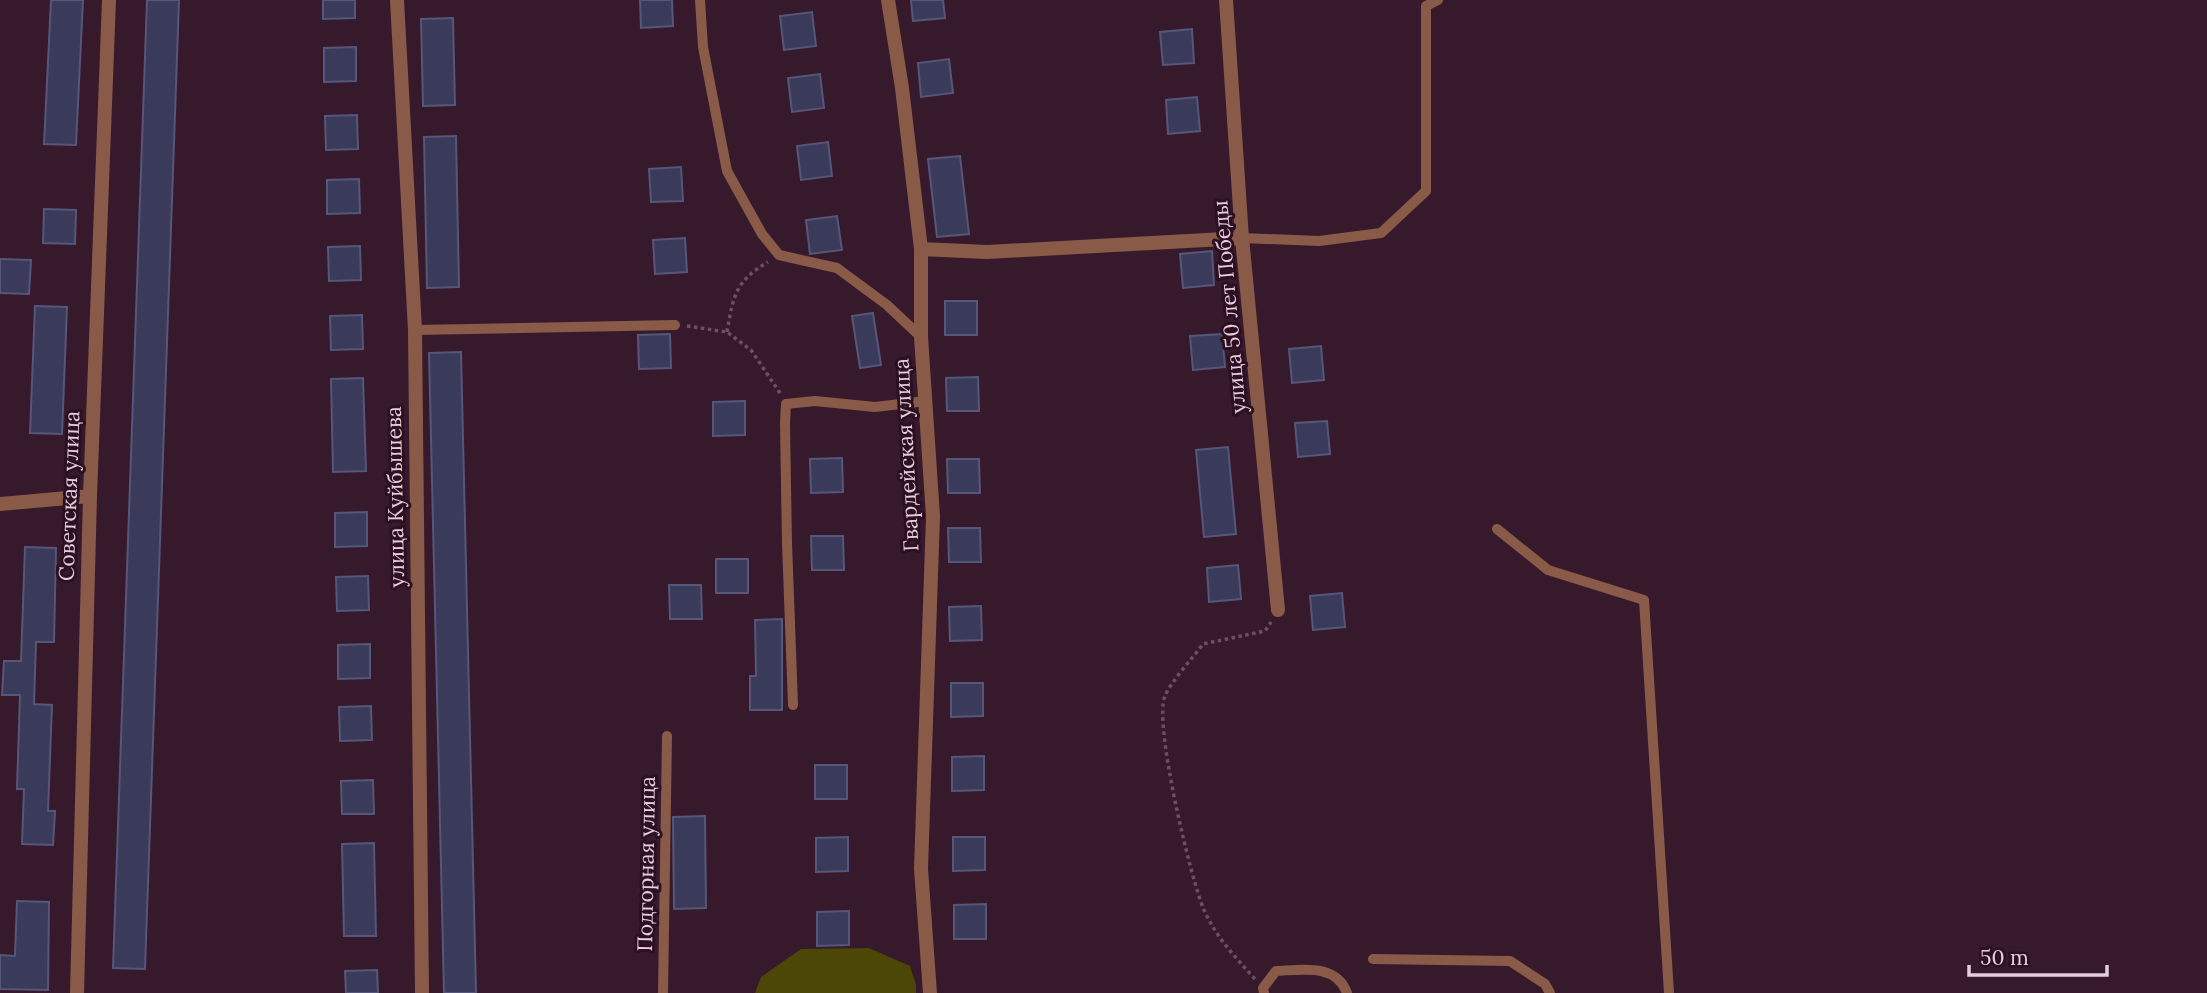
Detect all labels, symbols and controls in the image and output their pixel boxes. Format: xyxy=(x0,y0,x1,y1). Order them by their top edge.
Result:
street label: улица 50 лет Победы xyxy=(1206,199,1252,415)
street label: Гвардейская улица xyxy=(887,358,925,552)
street label: улица Куйбышева xyxy=(380,406,410,588)
street label: Советская улица xyxy=(53,410,85,582)
street label: Подгорная улица xyxy=(631,776,661,952)
scale bar xyxy=(1969,934,2107,978)
text: 50 m xyxy=(1980,944,2029,971)

